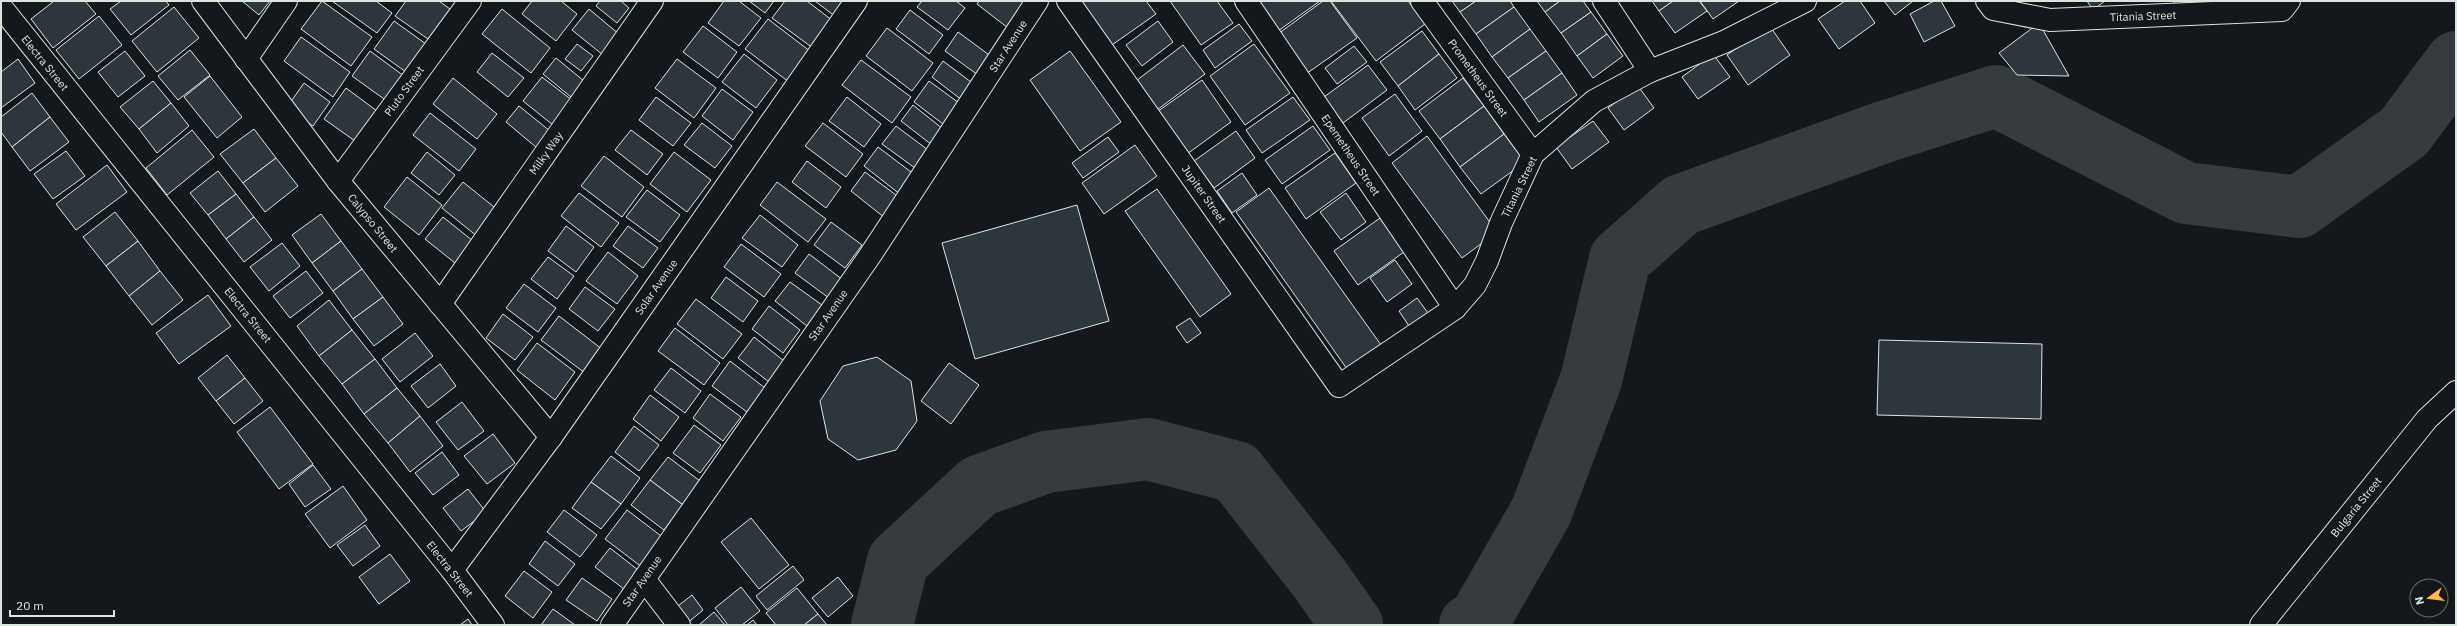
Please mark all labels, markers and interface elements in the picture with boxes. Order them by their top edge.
street label: Titania Street [2110,8,2177,24]
street label: Star Avenue [986,17,1030,75]
street label: Electra Street [18,32,72,94]
street label: Prometheus Street [1445,36,1511,120]
street label: Pluto Street [381,63,427,119]
street label: Epemetheus Street [1319,112,1383,198]
street label: Milky Way [526,128,566,177]
street label: Titania Street [1498,154,1540,220]
street label: Jupiter Street [1179,162,1229,226]
street label: Calypso Street [345,191,401,255]
street label: Solar Avenue [632,256,680,318]
street label: Electra Street [221,284,275,346]
street label: Star Avenue [805,287,851,343]
street label: Bulgaria Street [2327,474,2385,540]
street label: Electra Street [424,538,476,600]
street label: Star Avenue [619,553,665,609]
north arrow [2409,578,2449,618]
scale bar [10,592,114,618]
text: N [2412,595,2427,606]
text: 20 m [16,598,44,613]

